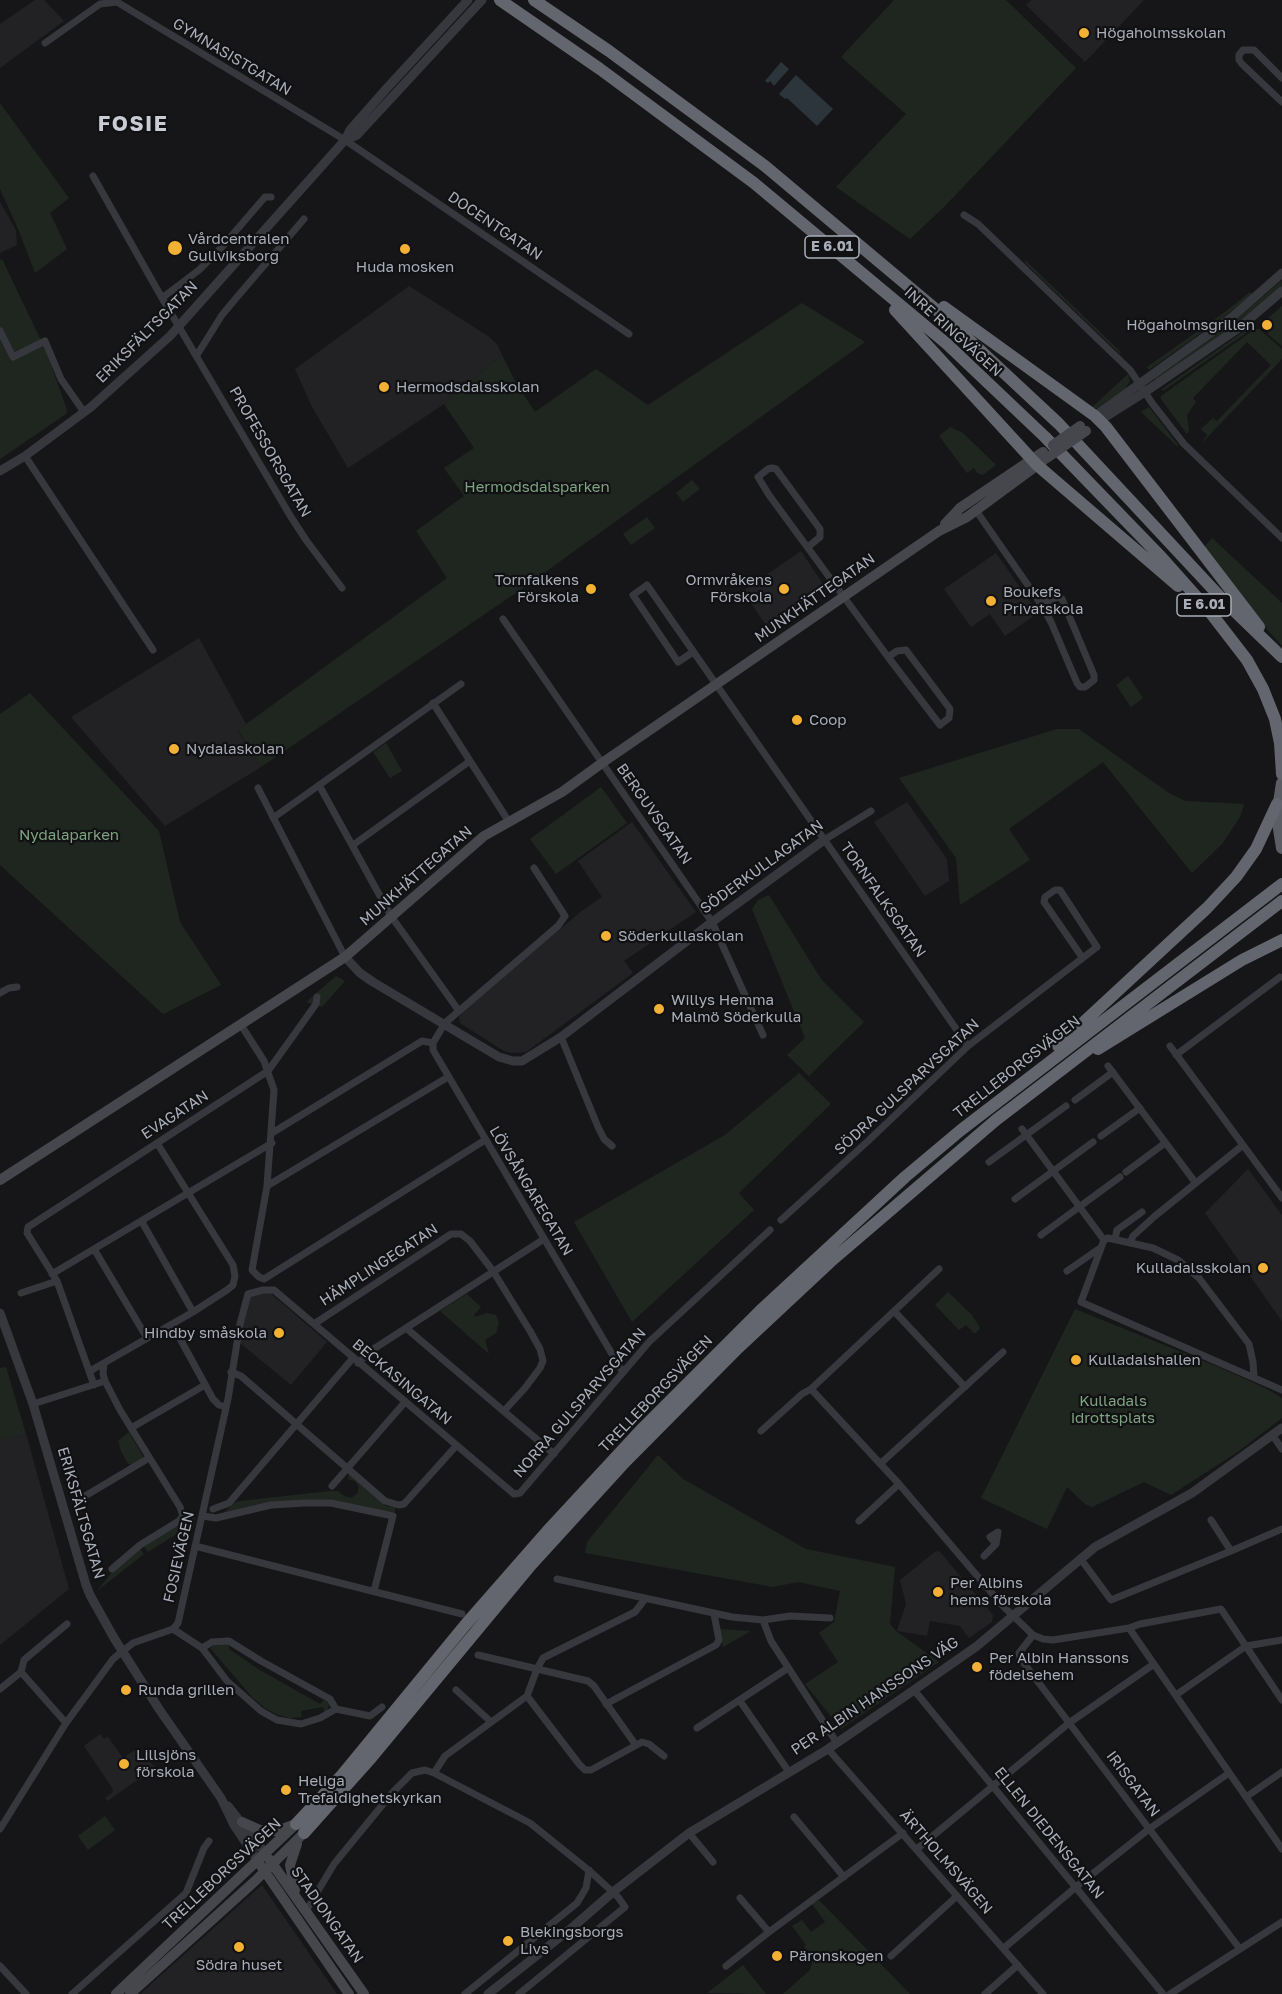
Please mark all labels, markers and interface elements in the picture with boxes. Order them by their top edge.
street label: GYMNASISTGATAN [169,14,295,100]
place label: Högaholmsskolan [1096,24,1226,42]
marker: Högaholmsskolan [1077,26,1091,40]
district label: FOSIE [98,111,168,137]
street label: DOCENTGATAN [444,188,546,264]
place label: Vårdcentralen Gullviksborg [188,230,289,265]
road number: E 6.01 [805,236,859,258]
marker: Vårdcentralen Gullviksborg [166,239,184,257]
marker: Huda mosken [398,242,412,256]
place label: Huda mosken [356,258,454,276]
street label: ERIKSFÄLTSGATAN [92,277,202,387]
street label: INRE RINGVÄGEN [900,283,1006,381]
place label: Högaholmsgrillen [1126,316,1255,334]
marker: Högaholmsgrillen [1260,318,1274,332]
place label: Hermodsdalsskolan [396,378,539,396]
marker: Hermodsdalsskolan [377,380,391,394]
street label: PROFESSORSGATAN [225,383,315,521]
park label: Hermodsdalsparken [464,478,610,496]
street label: MUNKHÄTTEGATAN [751,550,879,646]
place label: Tornfalkens Förskola [494,571,579,606]
place label: Ormvråkens Förskola [685,571,772,606]
marker: Tornfalkens Förskola [584,582,598,596]
marker: Ormvråkens Förskola [777,582,791,596]
place label: Boukefs Privatskola [1003,583,1083,618]
marker: Boukefs Privatskola [984,594,998,608]
road number: E 6.01 [1177,594,1231,616]
place label: Coop [809,711,846,729]
marker: Coop [790,713,804,727]
place label: Nydalaskolan [186,740,284,758]
marker: Nydalaskolan [167,742,181,756]
street label: BERGUVSGATAN [612,760,696,868]
street label: SÖDERKULLAGATAN [697,816,827,918]
street label: MUNKHÄTTEGATAN [356,822,476,930]
park label: Nydalaparken [19,826,119,844]
street label: TORNFALKSGATAN [836,839,930,961]
place label: Söderkullaskolan [618,927,744,945]
marker: Söderkullaskolan [599,929,613,943]
place label: Willys Hemma Malmö Söderkulla [671,991,801,1026]
marker: Willys Hemma Malmö Söderkulla [652,1002,666,1016]
street label: TRELLEBORGSVÄGEN [950,1012,1084,1122]
street label: SÖDRA GULSPARVSGATAN [831,1015,983,1159]
street label: EVAGATAN [138,1087,212,1143]
street label: LÖVSÅNGAREGATAN [485,1123,577,1259]
street label: HÄMPLINGEGATAN [317,1220,441,1310]
place label: Kulladalsskolan [1136,1259,1251,1277]
marker: Kulladalsskolan [1256,1261,1270,1275]
place label: Hindby småskola [144,1324,267,1342]
street label: NORRA GULSPARVSGATAN [510,1324,650,1482]
marker: Hindby småskola [272,1326,286,1340]
street label: TRELLEBORGSVÄGEN [595,1332,717,1456]
street label: BECKASINGATAN [349,1335,455,1429]
place label: Kulladalshallen [1088,1351,1201,1369]
marker: Kulladalshallen [1069,1353,1083,1367]
park label: Kulladals idrottsplats [1071,1392,1155,1427]
street label: ERIKSFÄLTSGATAN [54,1445,108,1581]
street label: FOSIEVÄGEN [160,1510,198,1604]
place label: Per Albins hems förskola [950,1574,1051,1609]
marker: Per Albins hems förskola [931,1585,945,1599]
street label: PER ALBIN HANSSONS VÄG [788,1633,962,1759]
place label: Per Albin Hanssons födelsehem [989,1649,1129,1684]
marker: Per Albin Hanssons födelsehem [970,1660,984,1674]
place label: Runda grillen [138,1681,234,1699]
marker: Runda grillen [119,1683,133,1697]
place label: Lillsjöns förskola [136,1746,196,1781]
street label: IRISGATAN [1102,1747,1164,1821]
marker: Lillsjöns förskola [117,1757,131,1771]
street label: ELLEN DIEDENSGATAN [990,1764,1108,1902]
place label: Heliga Trefaldighetskyrkan [298,1772,442,1807]
marker: Heliga Trefaldighetskyrkan [279,1783,293,1797]
street label: ÄRTHOLMSVÄGEN [896,1806,996,1918]
street label: TRELLEBORGSVÄGEN [159,1814,285,1934]
street label: STADIONGATAN [287,1863,367,1967]
place label: Blekingsborgs Livs [520,1923,623,1958]
marker: Blekingsborgs Livs [501,1934,515,1948]
marker: Södra huset [232,1940,246,1954]
place label: Päronskogen [789,1947,883,1965]
marker: Päronskogen [770,1949,784,1963]
place label: Södra huset [196,1956,282,1974]

